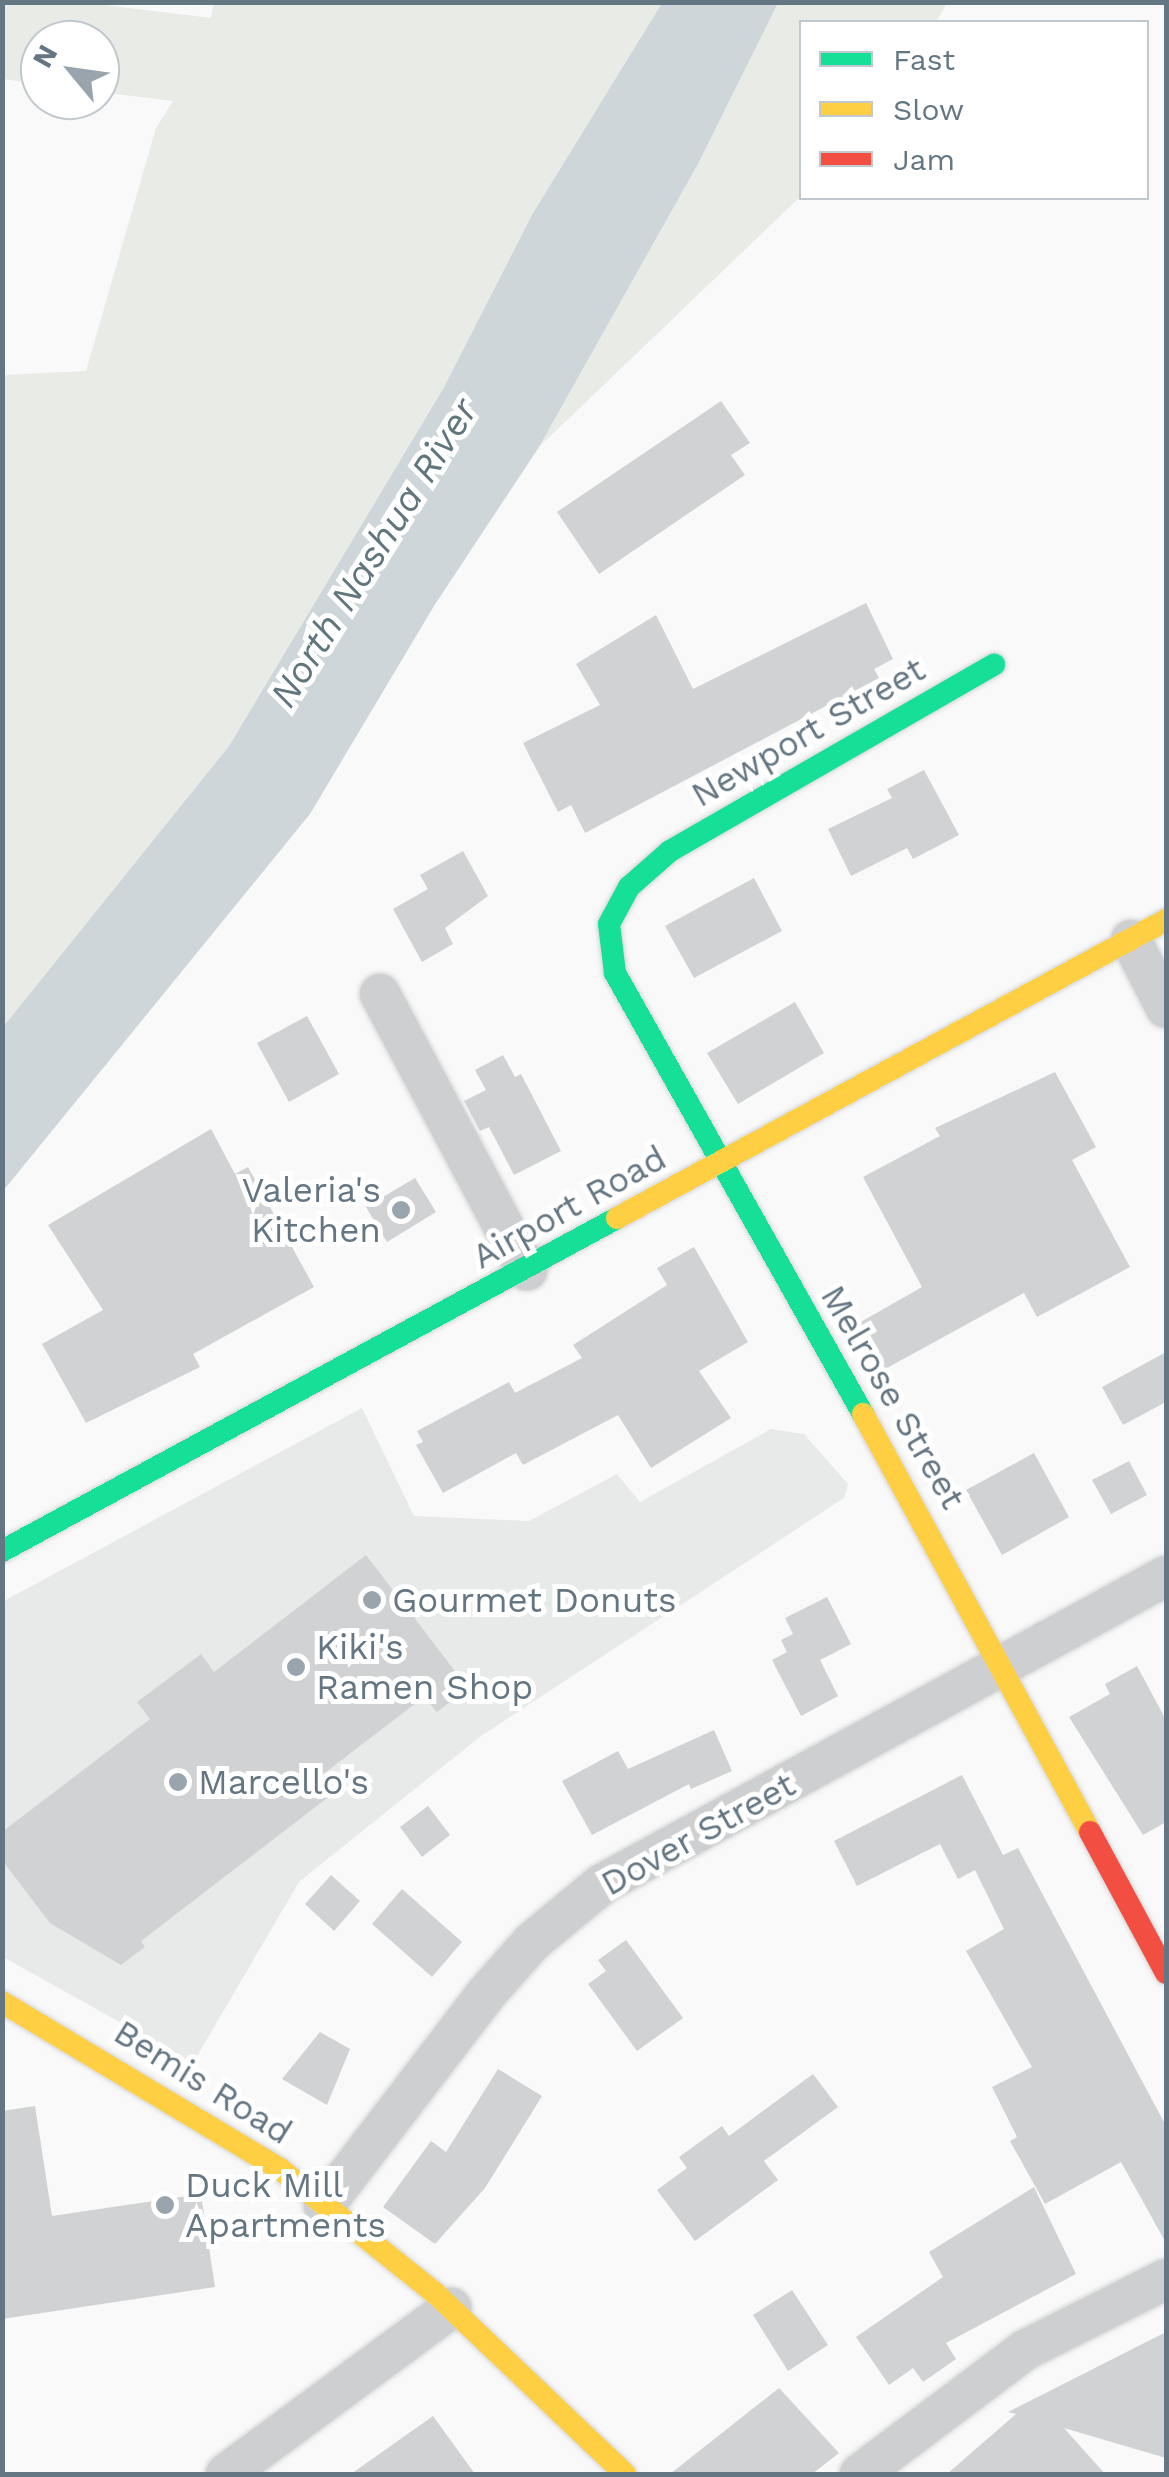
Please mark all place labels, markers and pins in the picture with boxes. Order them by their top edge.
place label: Valeria's Kitchen [242,1169,381,1251]
marker: Valeria's Kitchen [390,1199,412,1221]
place label: Gourmet Donuts [392,1579,676,1621]
marker: Gourmet Donuts [361,1589,383,1611]
place label: Kiki's Ramen Shop [316,1626,533,1708]
marker: Kiki's Ramen Shop [285,1656,307,1678]
place label: Marcello's [198,1761,369,1803]
marker: Marcello's [167,1771,189,1793]
place label: Duck Mill Apartments [185,2164,386,2246]
marker: Duck Mill Apartments [154,2194,176,2216]

